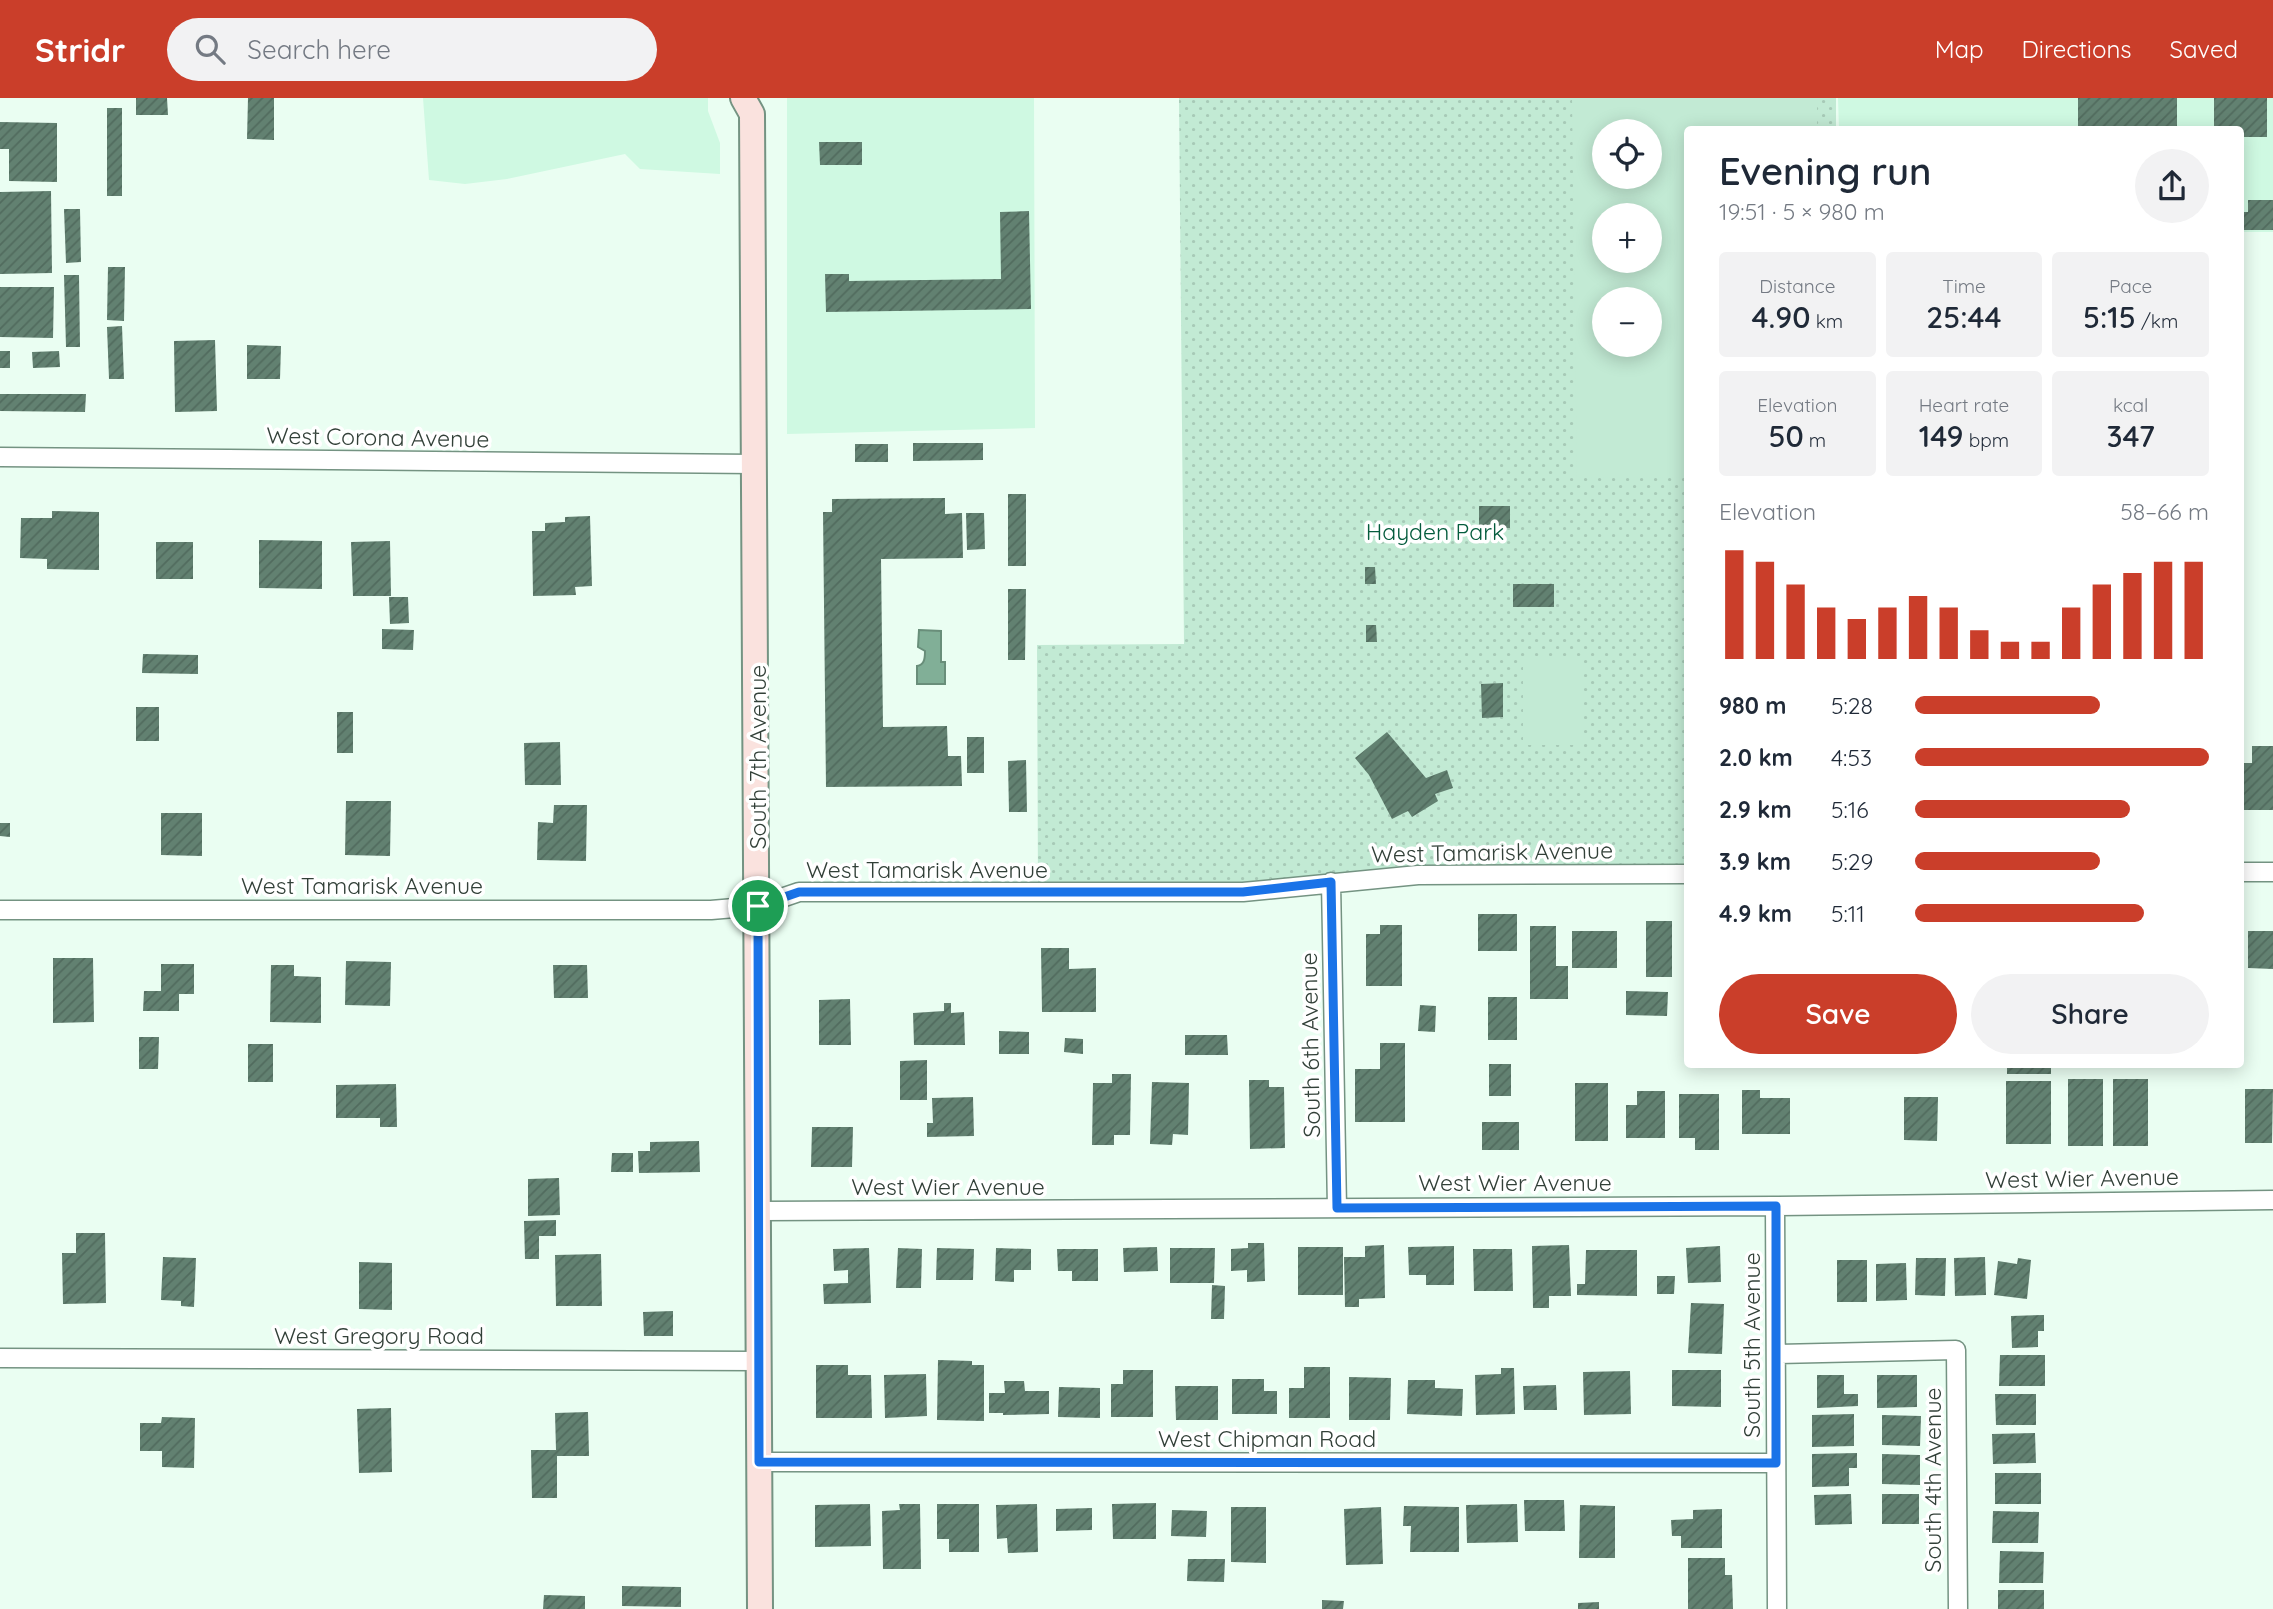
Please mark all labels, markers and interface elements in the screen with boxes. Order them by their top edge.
search box [167,18,657,81]
text: Stridr [35,29,125,70]
icon: search [191,30,229,68]
text: Search here [247,33,391,66]
text: Map [1935,34,1984,64]
text: Directions [2022,34,2132,64]
text: Saved [2170,34,2238,64]
map controls [1592,119,1662,357]
button: locate [1592,119,1662,189]
text: Evening run [1719,147,1932,195]
button: share [2135,149,2209,223]
text: 19:51 · 5 × 980 m [1719,197,1885,226]
button: + [1592,203,1662,273]
text: Distance [1759,274,1835,298]
text: Time [1942,274,1986,298]
text: Pace [2109,274,2152,298]
button: − [1592,287,1662,357]
text: 4.90 [1751,298,1810,336]
text: 25:44 [1926,298,2002,336]
text: 5:15 [2083,298,2136,336]
text: km [1810,309,1843,333]
text: /km [2136,309,2178,333]
text: Elevation [1757,393,1837,417]
text: Heart rate [1919,393,2009,417]
text: kcal [2113,393,2148,417]
text: 50 [1768,417,1804,455]
text: 149 [1919,417,1964,455]
text: 347 [2107,417,2155,455]
street label: West Corona Avenue [266,421,490,453]
text: m [1804,428,1826,452]
text: bpm [1964,428,2009,452]
text: Elevation [1719,497,1816,526]
text: 58–66 m [2120,497,2209,526]
park label: Hayden Park [1366,517,1504,546]
street label: South 7th Avenue [743,665,772,849]
text: 980 m [1719,691,1786,720]
text: 5:28 [1831,691,1873,720]
text: 2.0 km [1719,743,1793,772]
text: 4:53 [1831,743,1872,772]
text: 2.9 km [1719,795,1792,824]
text: 5:16 [1831,795,1869,824]
street label: West Tamarisk Avenue [1371,835,1613,869]
text: 3.9 km [1719,847,1791,876]
text: 5:29 [1831,847,1873,876]
street label: West Tamarisk Avenue [806,855,1048,884]
street label: West Tamarisk Avenue [241,871,483,900]
pin [728,876,788,936]
icon: arrive [739,887,777,925]
text: 4.9 km [1719,899,1792,928]
text: 5:11 [1831,899,1865,928]
street label: South 6th Avenue [1294,952,1326,1138]
button: Save [1719,974,1957,1054]
button: Share [1971,974,2209,1054]
street label: West Wier Avenue [1985,1162,2179,1194]
street label: West Wier Avenue [1418,1168,1612,1197]
street label: West Wier Avenue [851,1172,1045,1201]
street label: South 5th Avenue [1737,1252,1766,1438]
street label: West Gregory Road [274,1321,484,1350]
street label: South 4th Avenue [1918,1388,1947,1572]
street label: West Chipman Road [1158,1424,1376,1453]

